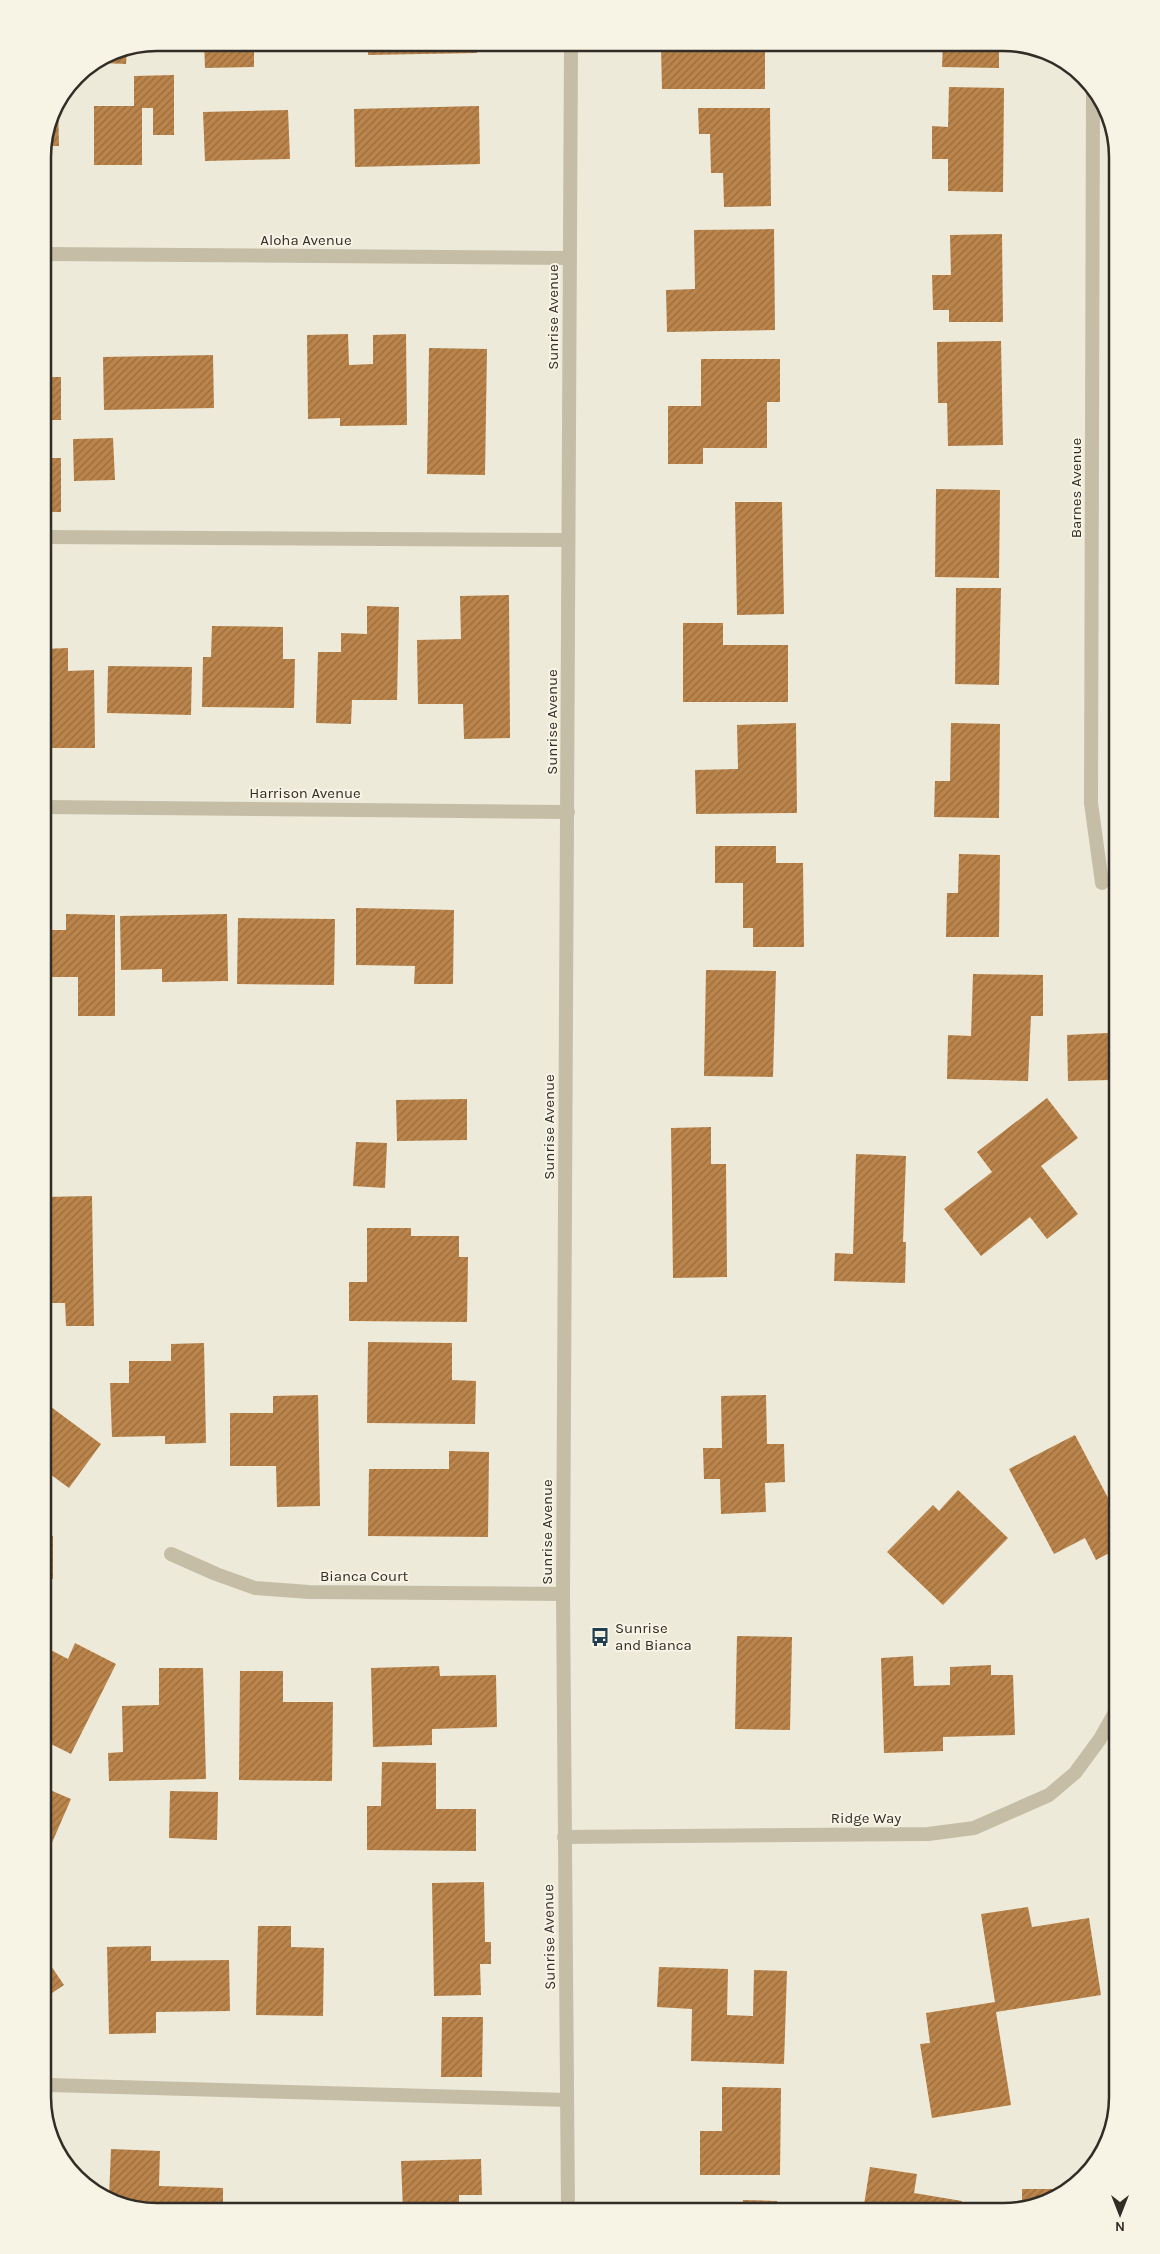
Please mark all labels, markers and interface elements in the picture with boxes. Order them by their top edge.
street label: Aloha Avenue [260,231,352,249]
street label: Sunrise Avenue [544,264,562,370]
street label: Barnes Avenue [1067,438,1085,538]
street label: Sunrise Avenue [543,669,561,775]
street label: Harrison Avenue [249,784,361,802]
street label: Sunrise Avenue [540,1074,558,1180]
street label: Sunrise Avenue [538,1479,556,1585]
street label: Bianca Court [320,1567,408,1585]
place label: Sunrise and Bianca [615,1619,692,1654]
bus stop icon: Sunrise and Bianca [589,1626,611,1648]
street label: Ridge Way [831,1809,901,1827]
street label: Sunrise Avenue [539,1884,559,1990]
north arrow [1095,2189,1145,2239]
text: N [1115,2218,1125,2235]

